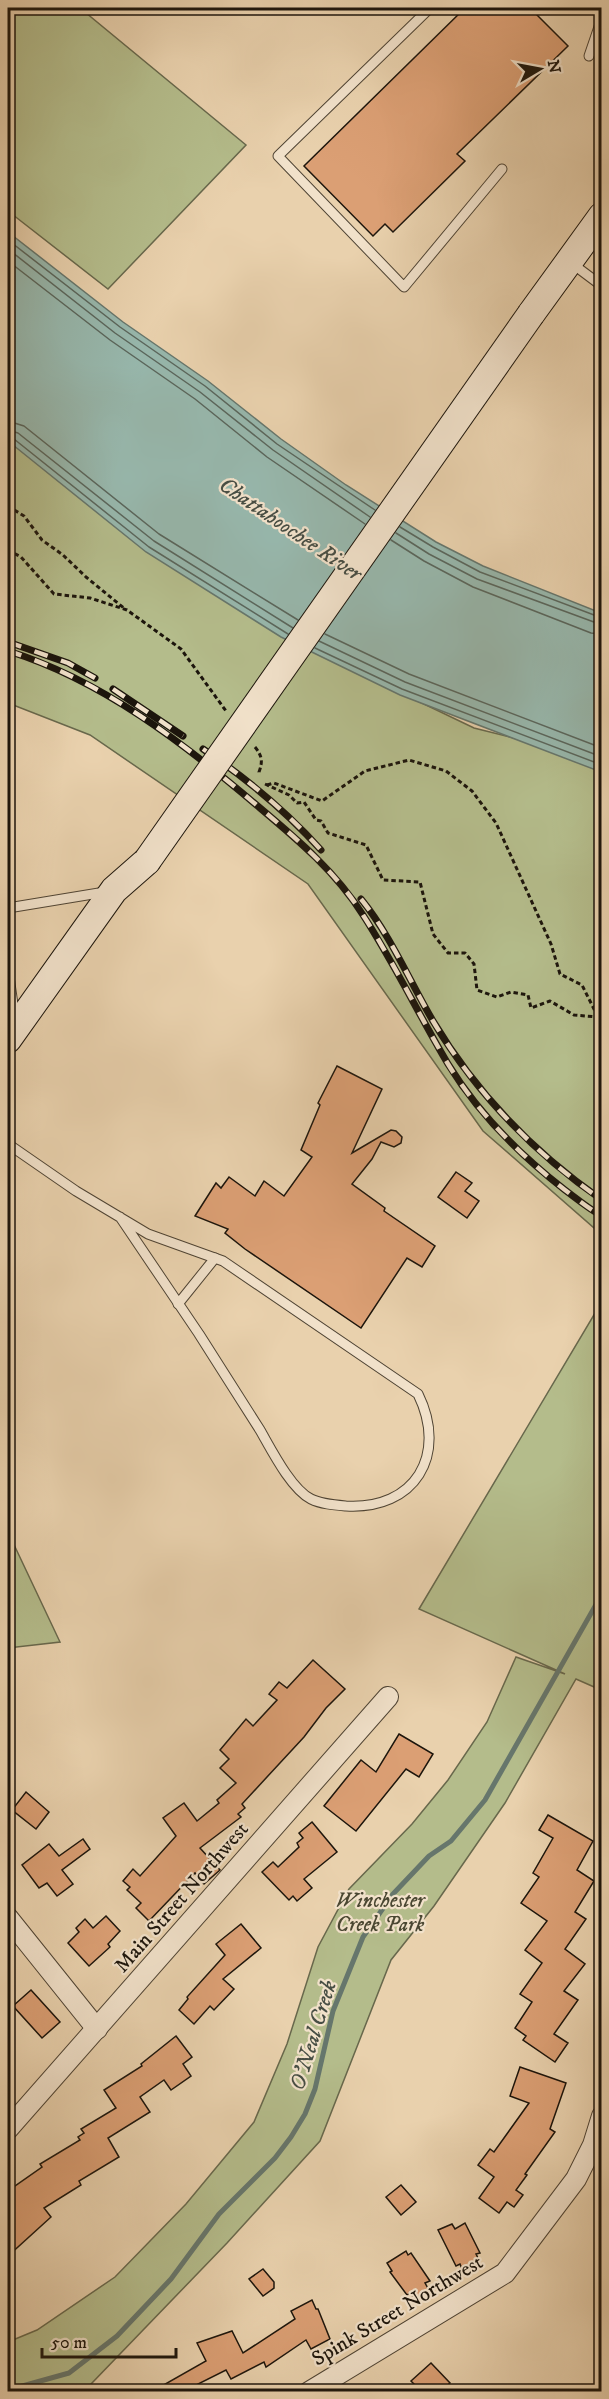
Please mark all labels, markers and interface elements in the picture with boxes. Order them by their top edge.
north arrow [510,39,570,99]
text: N [543,58,565,75]
water label: Chattahoochee River [214,471,369,588]
street label: Main Street Northwest [109,1817,255,1978]
park label: Winchester Creek Park [335,1888,426,1938]
water label: O'Neal Creek [284,1977,343,2093]
street label: Spink Street Northwest [307,2249,488,2372]
scale bar [42,2321,176,2359]
text: 50 m [51,2332,87,2354]

